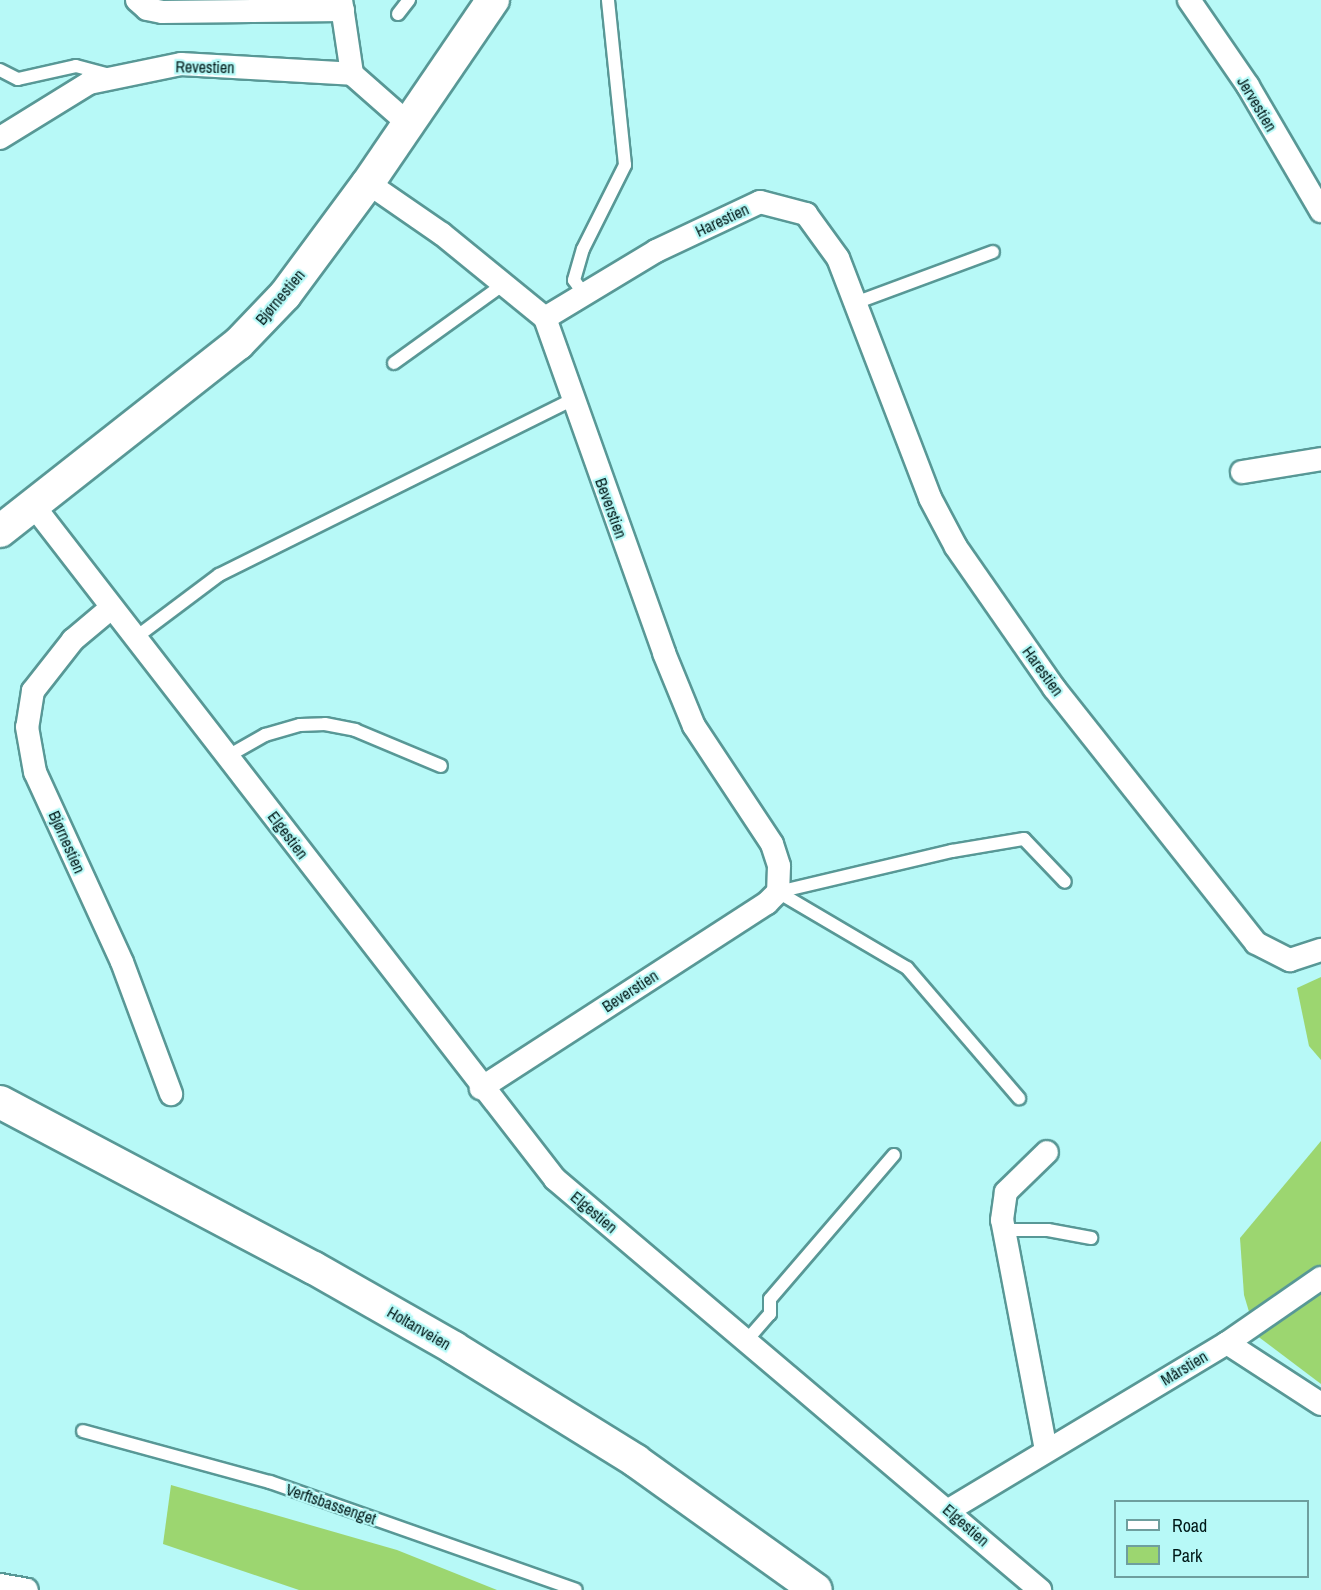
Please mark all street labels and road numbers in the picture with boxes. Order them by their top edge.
street label: Revestien [175,57,235,77]
street label: Jervestien [1233,73,1281,135]
street label: Harestien [692,199,752,241]
street label: Bjørnestien [251,265,309,329]
street label: Beverstien [591,475,631,541]
street label: Harestien [1019,642,1067,700]
street label: Elgestien [264,807,312,863]
street label: Bjørnestien [45,808,89,876]
street label: Beverstien [598,966,662,1016]
street label: Elgestien [567,1187,621,1237]
street label: Holtanveien [384,1302,454,1354]
street label: Mårstien [1157,1347,1211,1389]
street label: Verftsbassenget [283,1480,379,1528]
street label: Elgestien [939,1500,993,1550]

